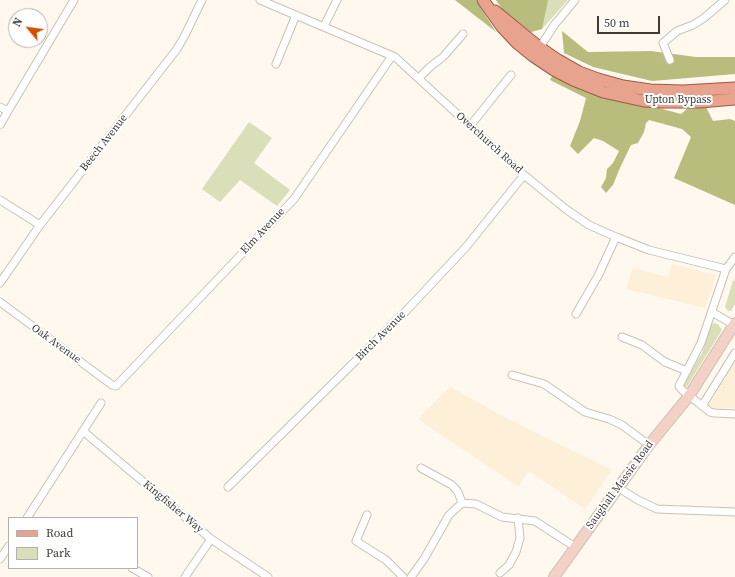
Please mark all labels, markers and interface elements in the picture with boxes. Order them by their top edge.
north arrow [8,8,48,48]
scale bar [599,8,662,34]
text: N [9,15,26,30]
text: 50 m [604,15,630,31]
street label: Upton Bypass [645,93,711,107]
street label: Overchurch Road [453,110,525,176]
street label: Beech Avenue [78,112,130,174]
street label: Elm Avenue [238,205,288,257]
street label: Birch Avenue [353,308,409,364]
street label: Oak Avenue [29,322,83,366]
street label: Saughall Massie Road [584,438,656,532]
street label: Kingfisher Way [140,478,206,536]
legend [8,517,138,569]
text: Road [46,525,73,541]
text: Park [46,545,71,561]

